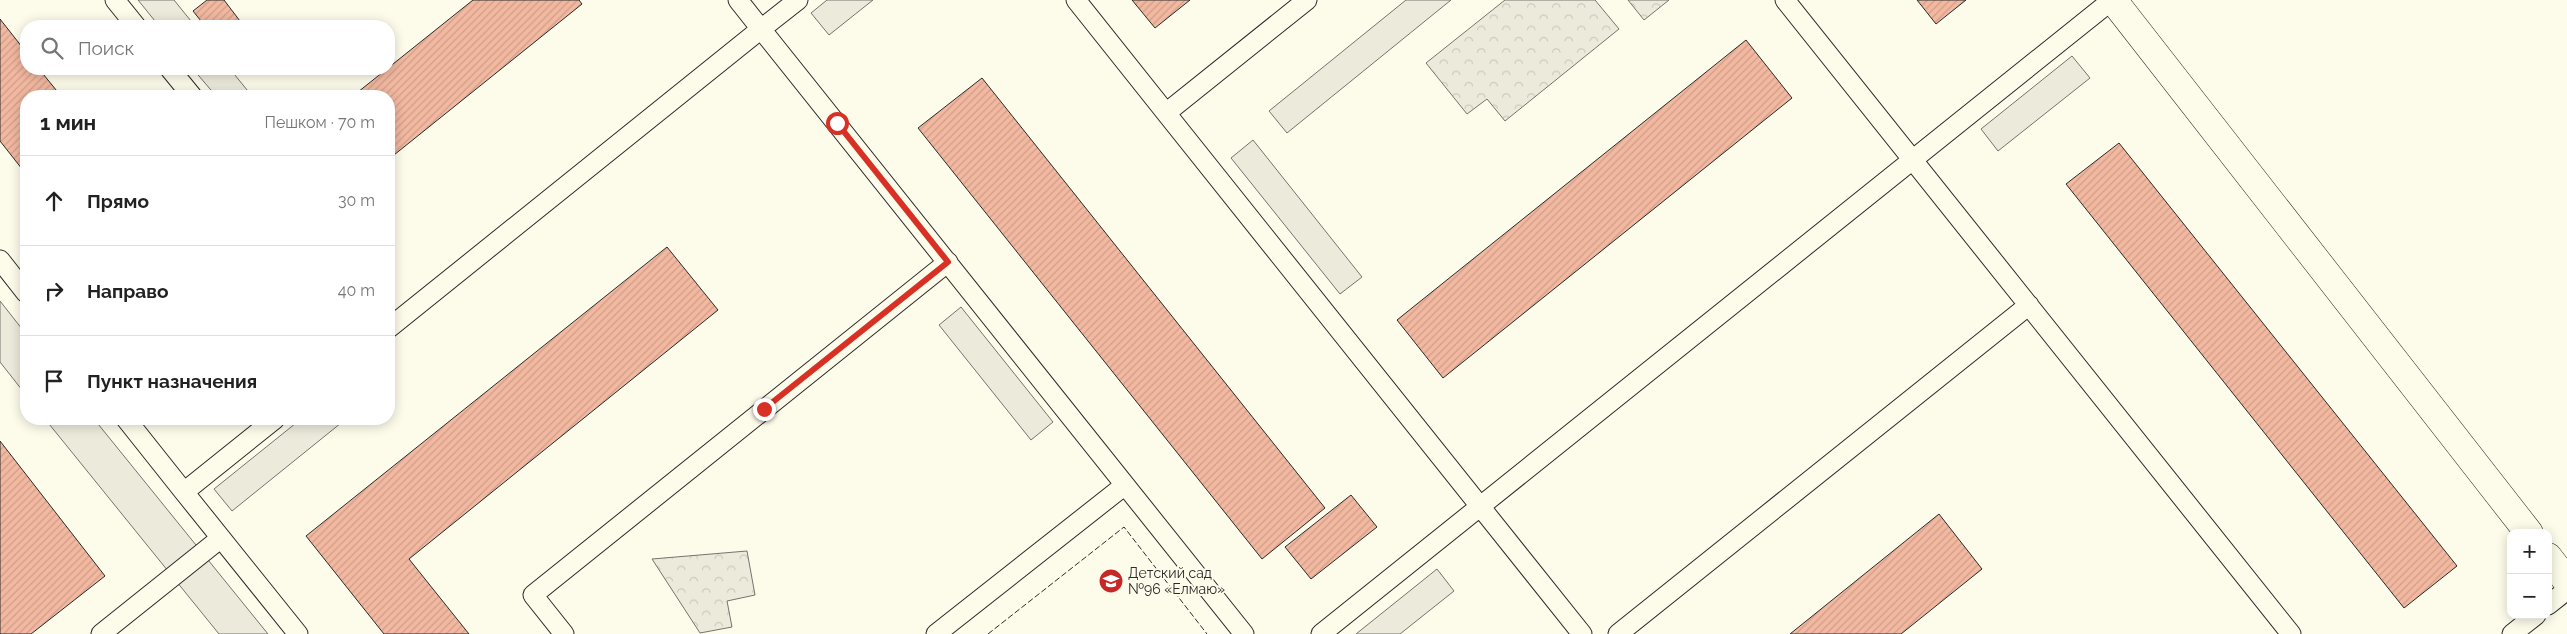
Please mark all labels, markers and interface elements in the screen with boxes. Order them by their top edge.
search box [20,20,395,75]
icon: search [38,34,66,62]
text: Поиск [78,37,134,59]
text: 1 мин [40,110,96,135]
route start [826,112,849,135]
text: Пешком · 70 m [265,113,375,132]
icon: ahead [40,187,68,215]
text: Прямо [87,190,149,212]
text: 30 m [338,191,375,210]
icon: right [40,277,68,305]
text: Направо [87,280,168,302]
text: 40 m [338,281,375,300]
icon: arrive [40,367,68,395]
text: Пункт назначения [87,370,257,392]
route end [753,398,776,421]
map controls [2507,529,2552,619]
button: + [2507,529,2552,574]
place label: Детский сад №96 «Елмаю» [1128,565,1225,597]
school or university icon: Детский сад №96 «Елмаю» [1098,568,1124,594]
button: − [2507,574,2552,619]

